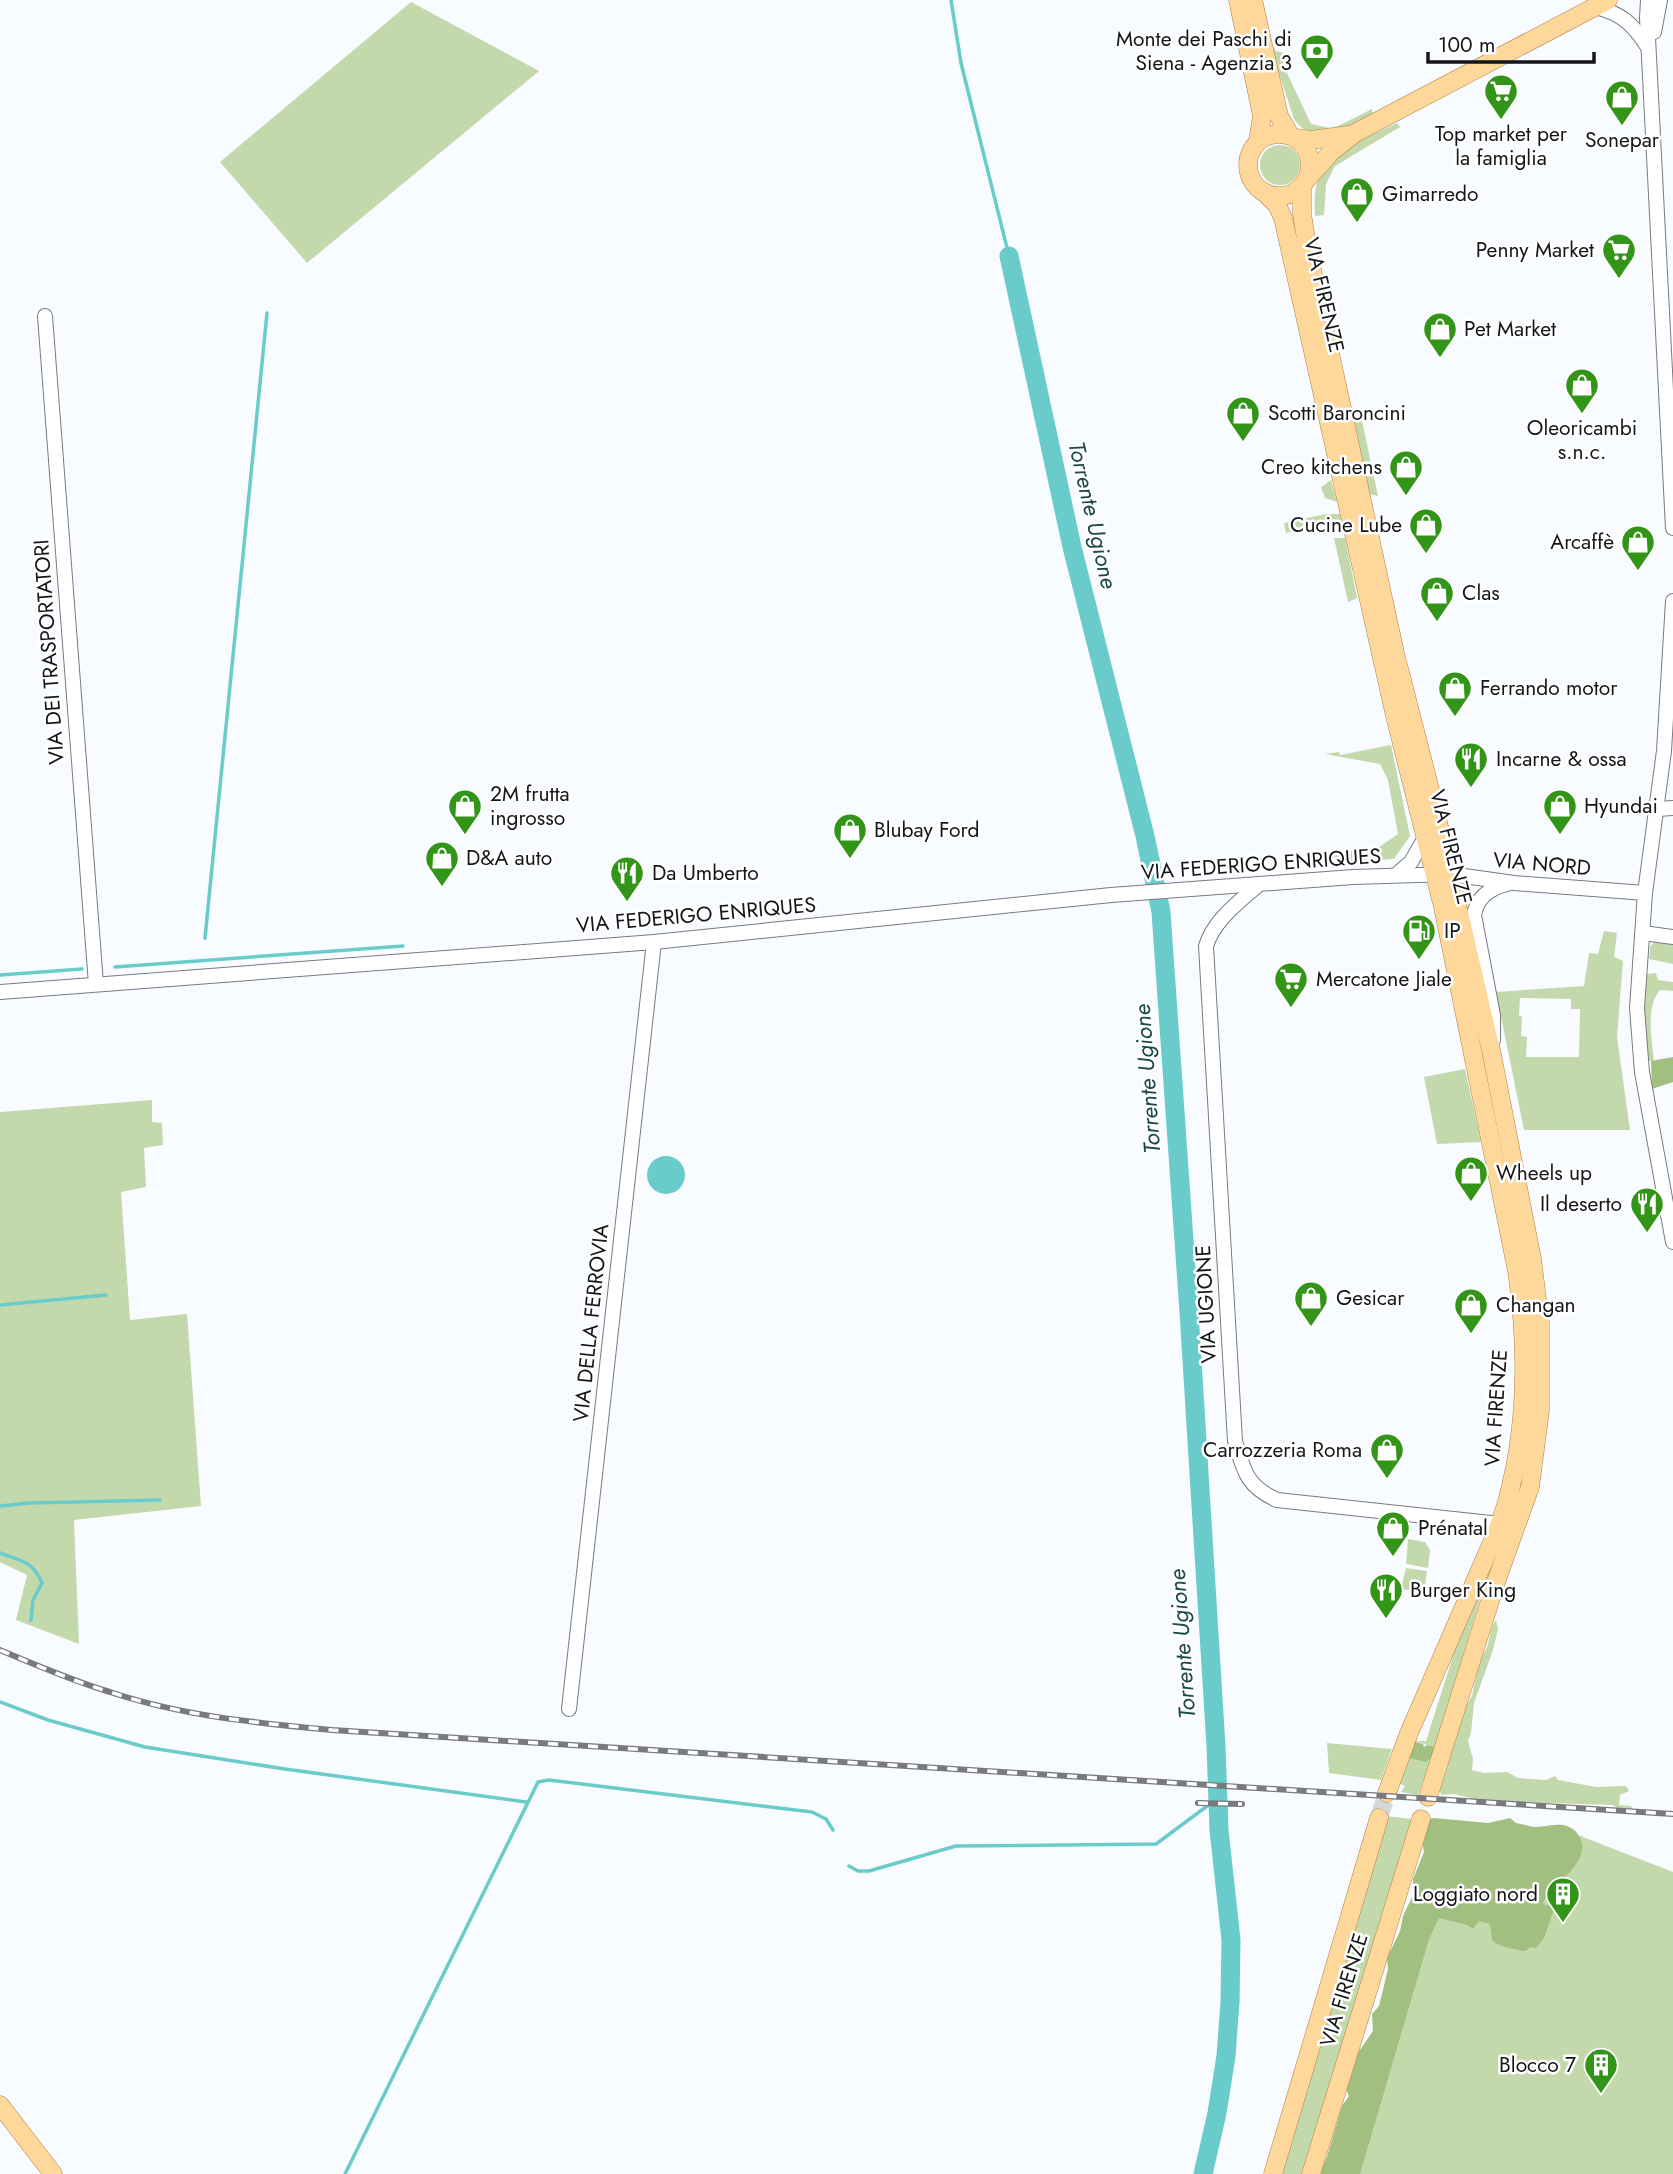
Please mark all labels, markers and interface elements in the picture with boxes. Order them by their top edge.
scale bar [1428,21,1594,65]
place label: Monte dei Paschi di Siena - Agenzia 3 [1116,24,1292,78]
text: 100 m [1438,30,1495,60]
bank icon: Monte dei Paschi di Siena - Agenzia 3 [1298,32,1336,81]
supermarket icon: Top market per la famiglia [1482,72,1520,121]
shop icon: Sonepar [1603,78,1641,127]
place label: Top market per la famiglia [1435,119,1568,173]
place label: Sonepar [1585,125,1660,155]
shop icon: Gimarredo [1338,175,1376,224]
place label: Gimarredo [1382,179,1479,209]
supermarket icon: Penny Market [1600,231,1638,280]
street label: VIA FIRENZE [1296,234,1352,356]
place label: Penny Market [1476,235,1594,265]
shop icon: Pet Market [1421,310,1459,359]
place label: Pet Market [1464,314,1556,344]
shop icon: Oleoricambi s.n.c. [1563,366,1601,415]
shop icon: Scotti Baroncini [1224,394,1262,443]
place label: Scotti Baroncini [1268,398,1406,428]
place label: Oleoricambi s.n.c. [1527,413,1637,467]
water label: Torrente Ugione [1060,438,1127,592]
shop icon: Creo kitchens [1387,448,1425,497]
place label: Creo kitchens [1261,452,1382,482]
shop icon: Cucine Lube [1407,506,1445,555]
place label: Cucine Lube [1290,510,1402,540]
shop icon: Arcaffè [1619,523,1657,572]
place label: Arcaffè [1550,527,1614,557]
street label: VIA DEI TRASPORTATORI [26,538,72,766]
shop icon: Clas [1418,574,1456,623]
place label: Clas [1462,578,1500,608]
shop icon: Ferrando motor [1436,669,1474,718]
place label: Ferrando motor [1480,673,1618,703]
restaurant icon: Incarne & ossa [1452,740,1490,789]
place label: Incarne & ossa [1496,744,1627,774]
place label: 2M frutta ingrosso [490,779,570,833]
street label: VIA FIRENZE [1422,786,1480,908]
shop icon: 2M frutta ingrosso [446,787,484,836]
shop icon: Hyundai [1541,787,1579,836]
place label: Hyundai [1584,791,1658,821]
shop icon: Blubay Ford [831,811,869,860]
place label: Blubay Ford [874,815,980,845]
shop icon: D&A auto [423,839,461,888]
street label: VIA FEDERIGO ENRIQUES [1140,841,1382,887]
place label: D&A auto [466,843,552,873]
street label: VIA NORD [1492,845,1592,883]
restaurant icon: Da Umberto [608,854,646,903]
place label: Da Umberto [652,858,759,888]
street label: VIA FEDERIGO ENRIQUES [575,890,817,940]
fuel station icon: IP [1400,912,1438,961]
place label: IP [1444,916,1461,946]
supermarket icon: Mercatone Jiale [1272,960,1310,1009]
place label: Mercatone Jiale [1316,964,1452,994]
water label: Torrente Ugione [1125,1002,1169,1155]
shop icon: Wheels up [1452,1154,1490,1203]
place label: Wheels up [1496,1158,1592,1188]
restaurant icon: Il deserto [1628,1185,1666,1234]
place label: Il deserto [1540,1189,1622,1219]
street label: VIA DELLA FERROVIA [566,1222,616,1424]
street label: VIA UGIONE [1188,1244,1224,1364]
shop icon: Gesicar [1292,1279,1330,1328]
place label: Gesicar [1336,1283,1405,1313]
shop icon: Changan [1452,1286,1490,1335]
place label: Changan [1496,1290,1576,1320]
street label: VIA FIRENZE [1477,1348,1515,1468]
shop icon: Carrozzeria Roma [1368,1431,1406,1480]
place label: Carrozzeria Roma [1203,1435,1362,1465]
shop icon: Prénatal [1374,1509,1412,1558]
place label: Prénatal [1418,1513,1488,1543]
water label: Torrente Ugione [1160,1567,1204,1720]
restaurant icon: Burger King [1367,1571,1405,1620]
place label: Burger King [1410,1575,1516,1605]
building icon: Loggiato nord [1544,1875,1582,1924]
place label: Loggiato nord [1413,1879,1538,1909]
street label: VIA FIRENZE [1312,1929,1376,2051]
building icon: Blocco 7 [1582,2046,1620,2095]
place label: Blocco 7 [1499,2050,1576,2080]

